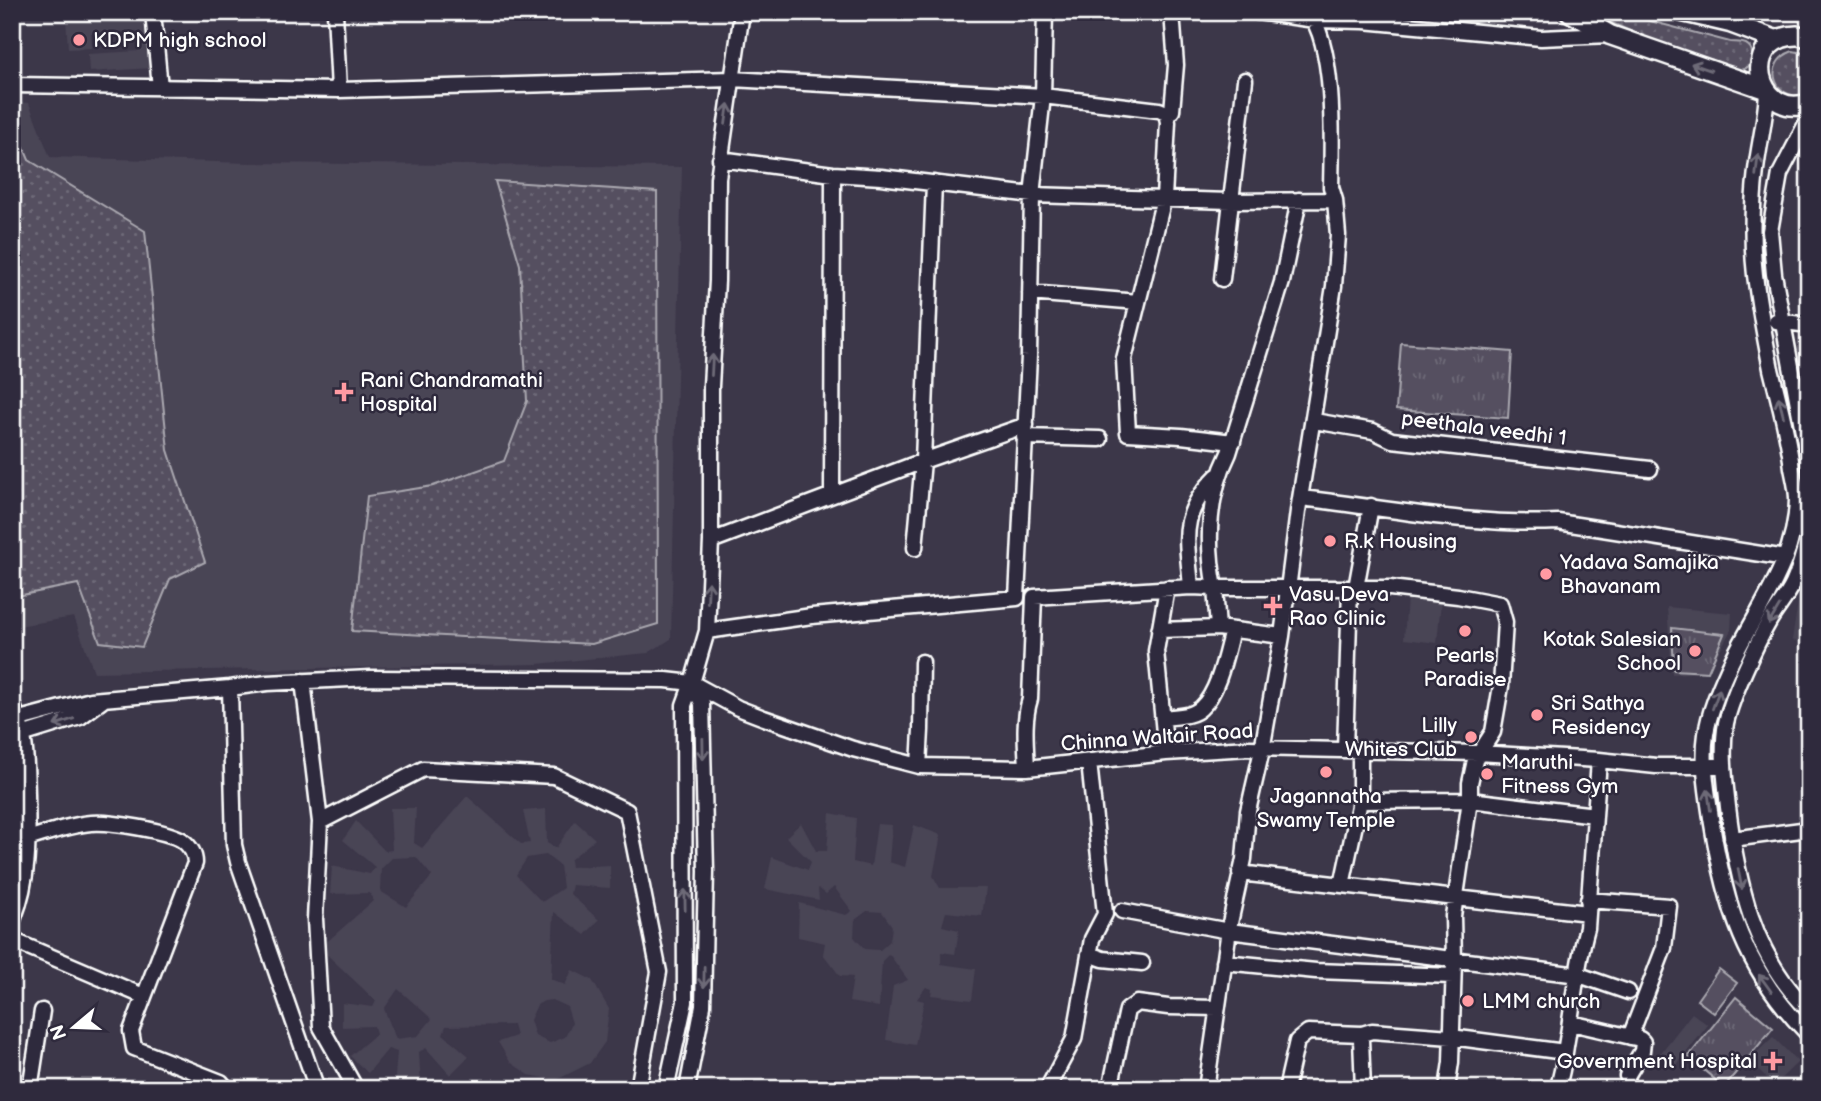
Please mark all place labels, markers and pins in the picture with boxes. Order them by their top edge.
place label: KDPM high school [93,28,267,53]
marker: KDPM high school [71,32,87,48]
place label: Rani Chandramathi Hospital [360,368,543,417]
marker: Rani Chandramathi Hospital [334,382,354,402]
place label: R.k Housing [1344,529,1457,554]
marker: R.k Housing [1322,533,1338,549]
place label: Yadava Samajika Bhavanam [1559,550,1719,599]
marker: Yadava Samajika Bhavanam [1538,566,1554,582]
place label: Vasu Deva Rao Clinic [1289,582,1389,631]
marker: Vasu Deva Rao Clinic [1263,596,1283,616]
marker: Pearls Paradise [1457,623,1473,639]
place label: Kotak Salesian School [1542,627,1681,676]
place label: Pearls Paradise [1423,643,1507,692]
marker: Kotak Salesian School [1687,643,1703,659]
place label: Sri Sathya Residency [1551,691,1651,740]
marker: Sri Sathya Residency [1529,707,1545,723]
place label: Lilly Whites Club [1345,713,1457,762]
marker: Lilly Whites Club [1463,729,1479,745]
place label: Maruthi Fitness Gym [1501,750,1618,799]
marker: Jagannatha Swamy Temple [1318,764,1334,780]
marker: Maruthi Fitness Gym [1479,766,1495,782]
place label: Jagannatha Swamy Temple [1257,784,1395,833]
place label: LMM church [1482,989,1600,1014]
marker: LMM church [1460,993,1476,1009]
place label: Government Hospital [1557,1049,1757,1074]
marker: Government Hospital [1763,1051,1783,1071]

